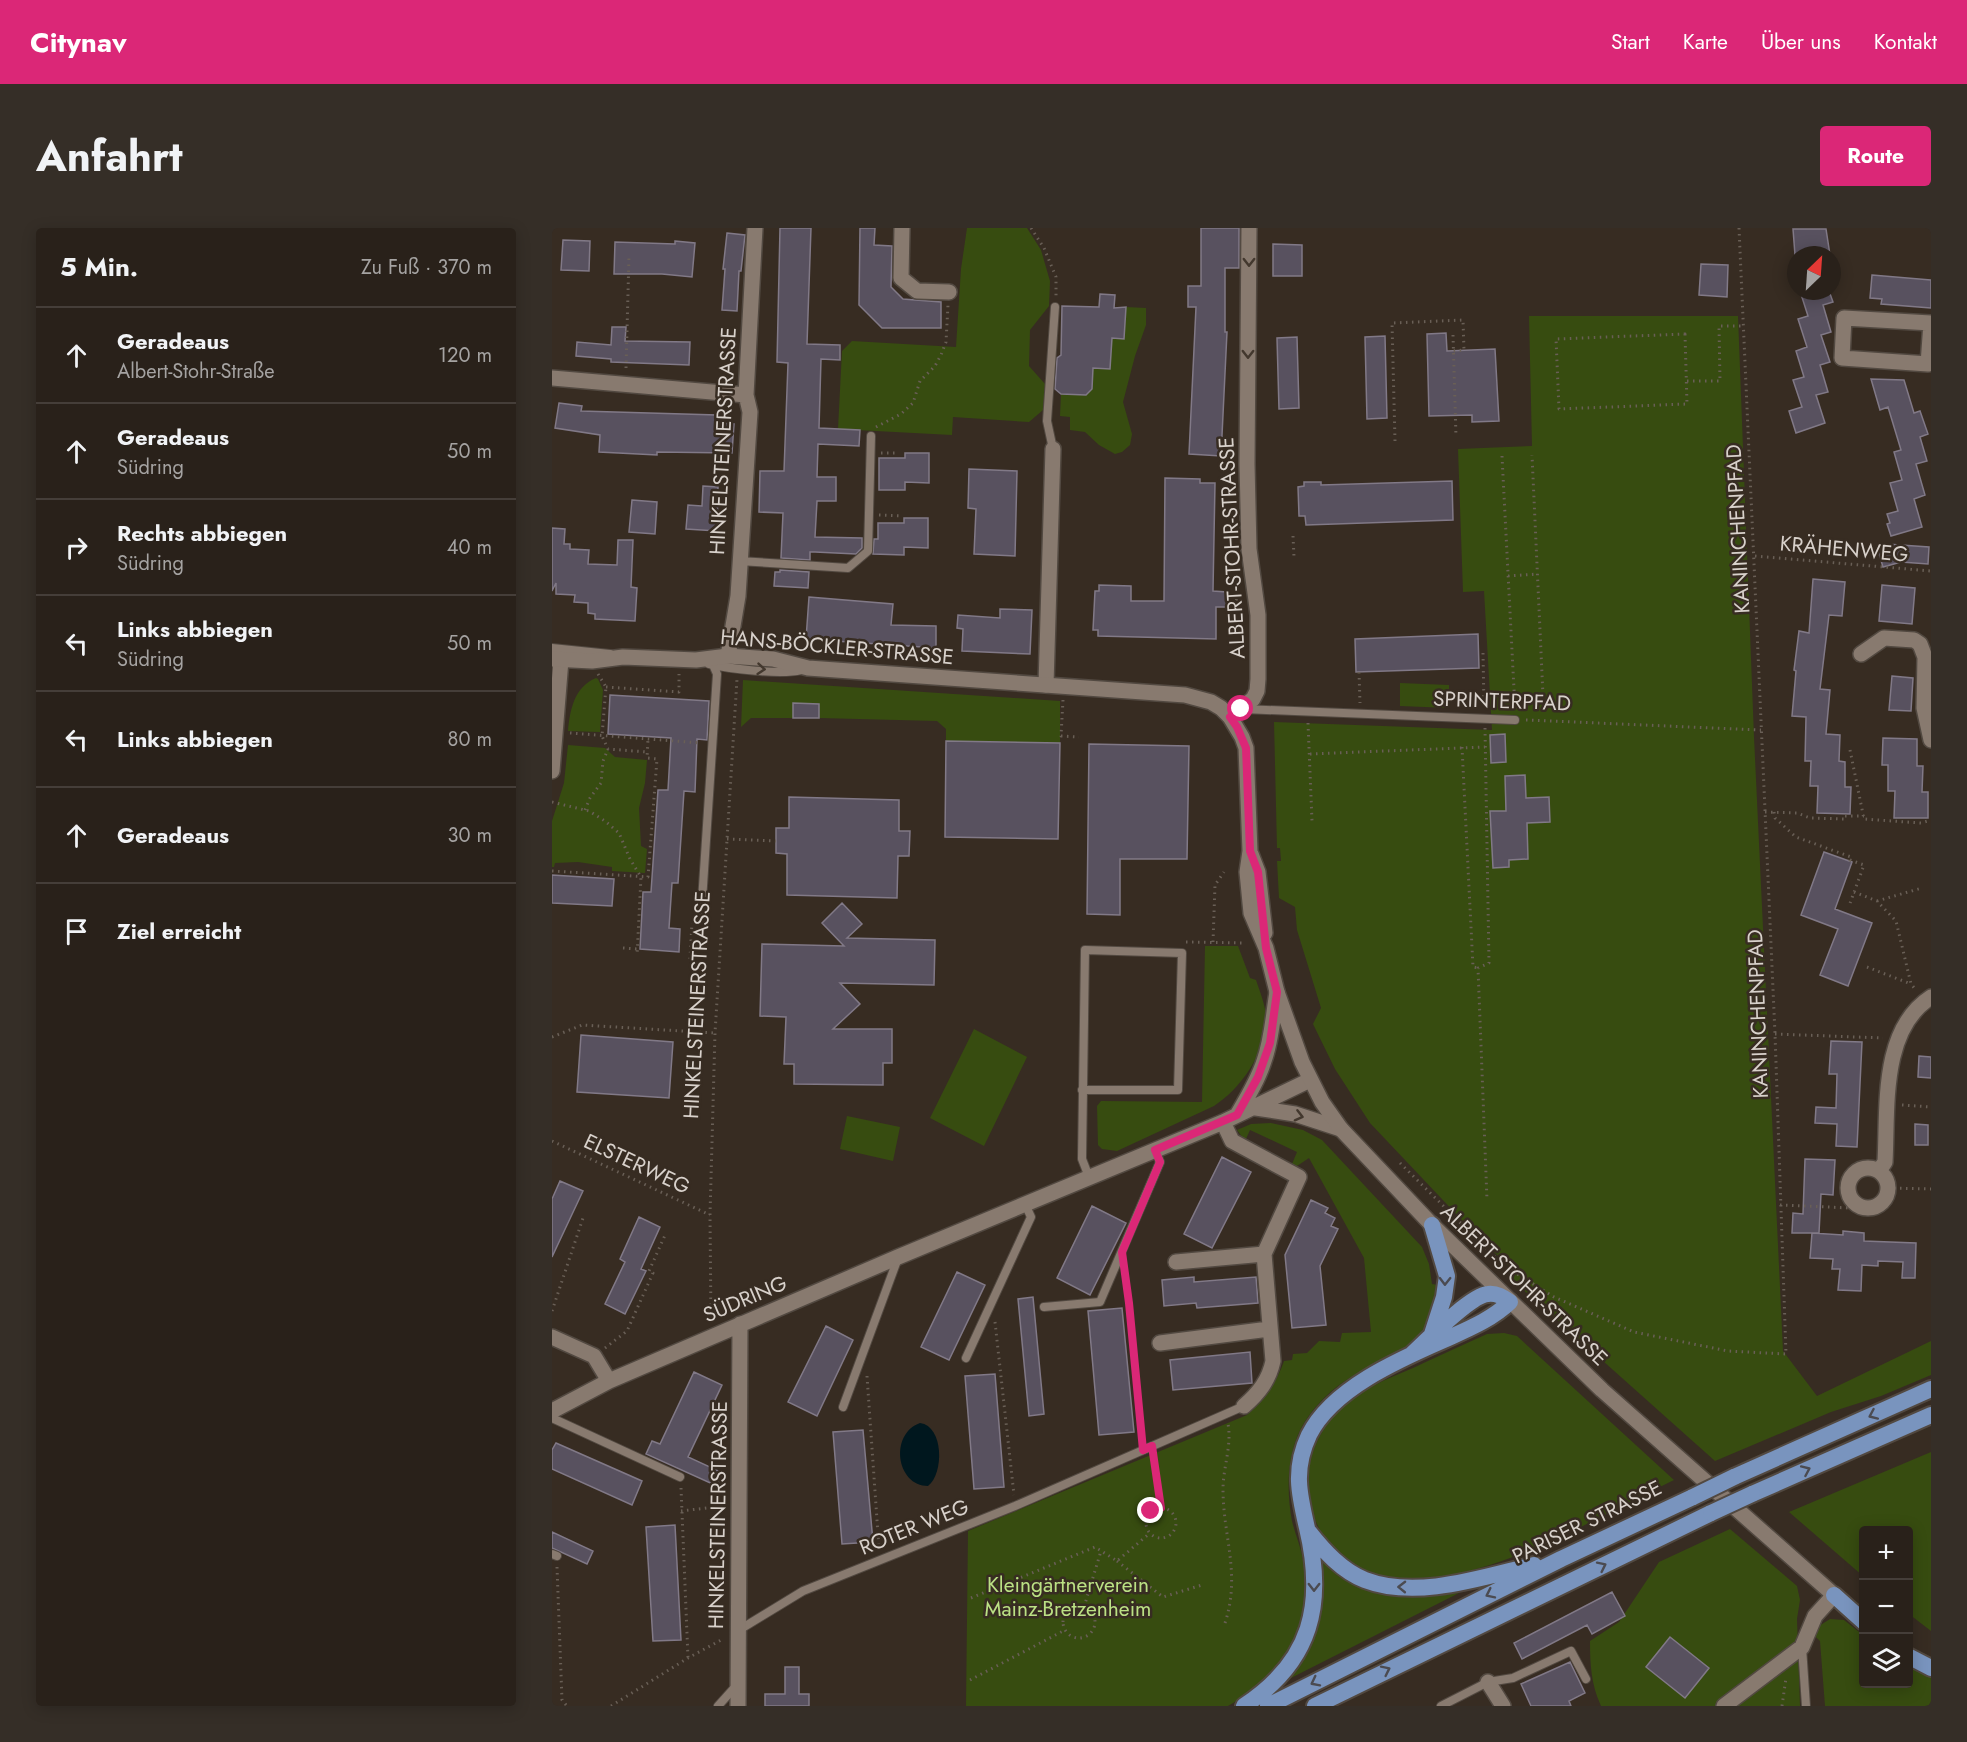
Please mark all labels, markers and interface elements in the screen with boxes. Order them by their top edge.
text: Citynav [30,22,127,63]
text: Start [1611,27,1650,57]
text: Karte [1683,27,1728,57]
text: Über uns [1761,27,1841,57]
text: Kontakt [1874,27,1937,57]
text: Anfahrt [36,126,183,187]
button: Route [1820,126,1931,186]
north arrow [1787,246,1841,300]
text: 5 Min. [60,248,138,286]
text: Zu Fuß · 370 m [361,253,492,282]
one-way arrow [1243,257,1255,266]
text: Geradeaus [117,325,229,357]
street label: HINKELSTEINERSTRASSE [702,326,744,556]
icon: ahead [60,339,93,372]
text: 120 m [438,341,492,370]
one-way arrow [1242,349,1254,358]
text: Albert-Stohr-Straße [117,357,274,386]
text: Geradeaus [117,421,229,453]
icon: ahead [60,435,93,468]
street label: ALBERT-STOHR-STRASSE [1211,436,1253,660]
text: 50 m [447,437,492,466]
street label: KANINCHENPFAD [1719,444,1757,614]
text: Südring [117,453,184,482]
text: Rechts abbiegen [117,517,287,549]
street label: KRÄHENWEG [1778,528,1910,570]
icon: right [60,531,93,564]
text: 40 m [447,533,492,562]
text: Südring [117,549,184,578]
text: Links abbiegen [117,613,273,645]
street label: HANS-BÖCKLER-STRASSE [719,622,955,672]
icon: left [60,627,93,660]
text: 50 m [447,629,492,658]
text: Südring [117,645,184,674]
one-way arrow [756,663,765,676]
street label: SPRINTERPFAD [1433,684,1571,718]
route start [1227,695,1253,721]
icon: left [60,723,93,756]
text: Links abbiegen [117,723,273,755]
text: 80 m [447,725,492,754]
icon: ahead [60,819,93,852]
text: Geradeaus [117,819,229,851]
text: 30 m [447,821,492,850]
street label: HINKELSTEINERSTRASSE [676,890,718,1120]
icon: arrive [60,915,93,948]
text: Ziel erreicht [117,915,241,947]
street label: KANINCHENPFAD [1740,929,1776,1099]
one-way arrow [1294,1108,1304,1121]
street label: ELSTERWEG [579,1126,695,1202]
street label: ALBERT-STOHR-STRASSE [1434,1197,1614,1373]
street label: SÜDRING [698,1268,792,1330]
one-way arrow [1439,1277,1451,1286]
street label: HINKELSTEINERSTRASSE [701,1401,735,1629]
one-way arrow [1868,1408,1879,1420]
one-way arrow [1799,1466,1810,1478]
street label: PARISER STRASSE [1507,1473,1667,1571]
street label: ROTER WEG [855,1491,973,1563]
route end [1137,1497,1163,1523]
map controls [1859,1526,1913,1688]
button: + [1859,1526,1913,1580]
one-way arrow [1596,1562,1607,1574]
park label: Kleingärtnerverein Mainz-Bretzenheim [985,1570,1152,1624]
button: − [1859,1580,1913,1634]
one-way arrow [1398,1581,1407,1593]
one-way arrow [1308,1582,1320,1591]
one-way arrow [1485,1587,1496,1599]
button: layers [1859,1634,1913,1688]
one-way arrow [1379,1666,1390,1678]
one-way arrow [1311,1675,1322,1686]

